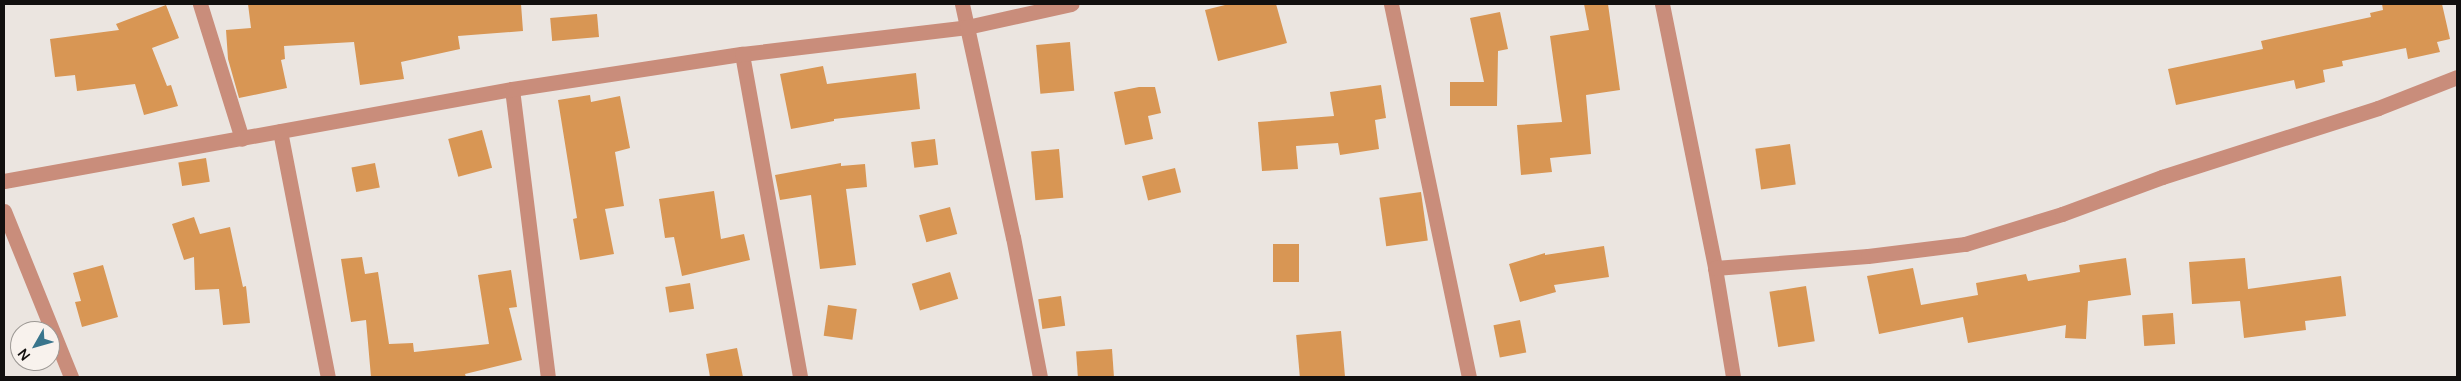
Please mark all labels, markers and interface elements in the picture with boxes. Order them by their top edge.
north arrow [10,321,60,371]
text: N [13,345,34,365]

